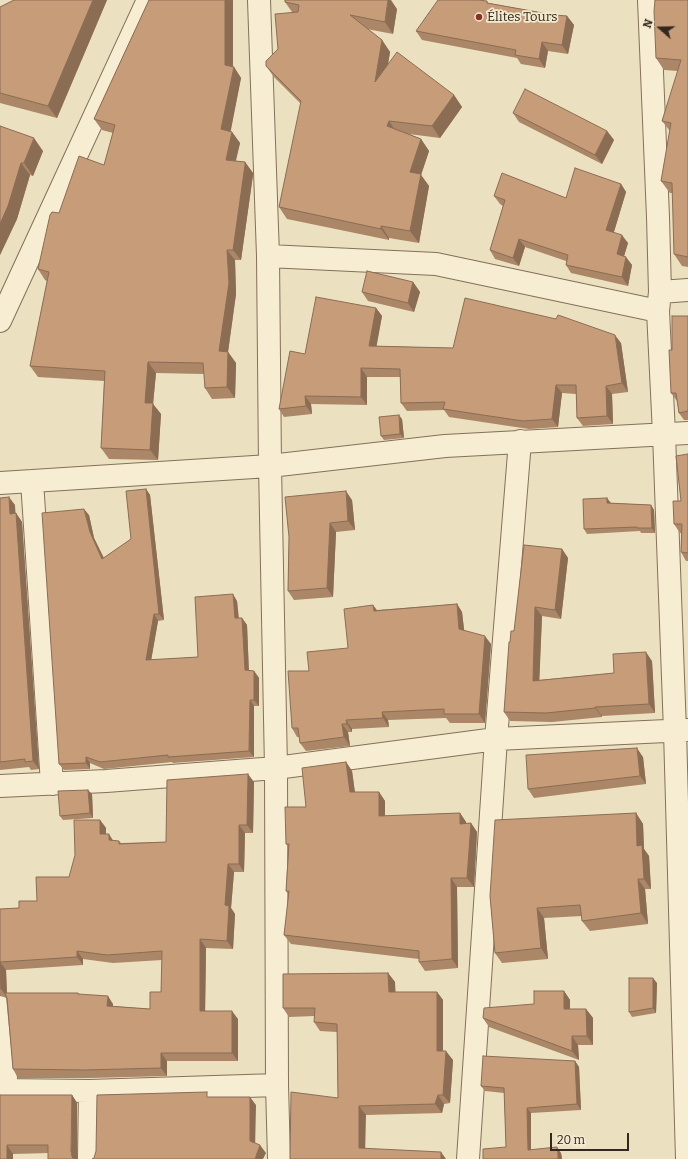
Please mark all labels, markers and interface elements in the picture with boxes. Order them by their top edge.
north arrow [640,8,680,48]
place label: Élites Tours [487,9,557,25]
marker: Élites Tours [474,12,484,22]
text: N [641,18,656,30]
scale bar [552,1125,631,1151]
text: 20 m [557,1133,585,1147]

